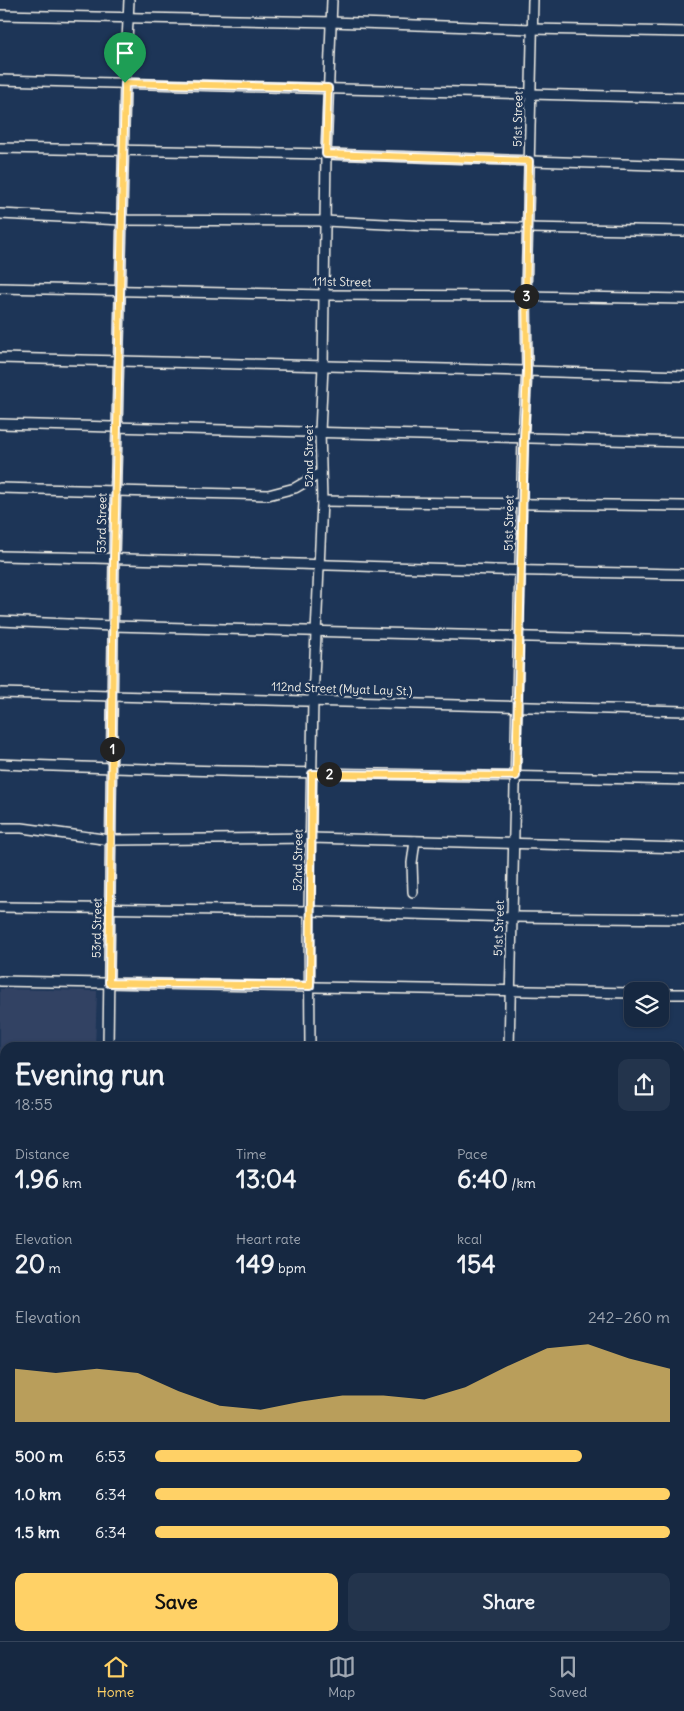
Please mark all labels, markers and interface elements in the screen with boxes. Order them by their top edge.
pin [104,32,146,83]
icon: arrive [111,39,139,67]
street label: 51st Street [510,91,525,147]
street label: 111st Street [313,273,371,290]
pin: 3 [514,284,538,308]
text: 3 [523,287,530,305]
street label: 52nd Street [301,425,316,487]
street label: 53rd Street [93,493,110,553]
street label: 51st Street [501,495,516,551]
street label: 112nd Street (Myat Lay St.) [271,679,413,698]
pin: 1 [100,736,124,762]
text: 1 [110,740,115,758]
pin: 2 [316,762,342,786]
text: 2 [326,765,333,783]
street label: 52nd Street [289,829,306,891]
street label: 53rd Street [88,898,105,958]
street label: 51st Street [490,900,507,956]
map controls [624,982,669,1027]
button: layers [624,982,669,1027]
text: Evening run [15,1057,165,1093]
button: share [618,1059,670,1111]
text: 18:55 [15,1094,53,1114]
text: Distance [15,1145,70,1163]
text: Time [236,1145,266,1163]
text: Pace [457,1145,487,1163]
text: 1.96 [15,1163,59,1195]
text: 13:04 [236,1163,297,1195]
text: 6:40 [457,1163,508,1195]
text: km [59,1174,82,1192]
text: /km [508,1174,536,1192]
text: Elevation [15,1230,72,1248]
text: Heart rate [236,1230,301,1248]
text: kcal [457,1230,482,1248]
text: 20 [15,1248,45,1280]
text: 149 [236,1248,275,1280]
text: 154 [457,1248,496,1280]
text: m [45,1259,61,1277]
text: bpm [275,1259,306,1277]
text: Elevation [15,1307,81,1327]
text: 242–260 m [588,1307,670,1327]
text: 500 m [15,1446,63,1466]
text: 6:53 [95,1446,126,1466]
text: 1.0 km [15,1484,61,1504]
text: 6:34 [95,1484,126,1504]
text: 1.5 km [15,1522,60,1542]
text: 6:34 [95,1522,126,1542]
button: Save [15,1573,338,1631]
button: Share [348,1573,670,1631]
tab: Home [97,1653,134,1701]
tab: Map [328,1653,356,1701]
tab: Saved [549,1653,587,1701]

